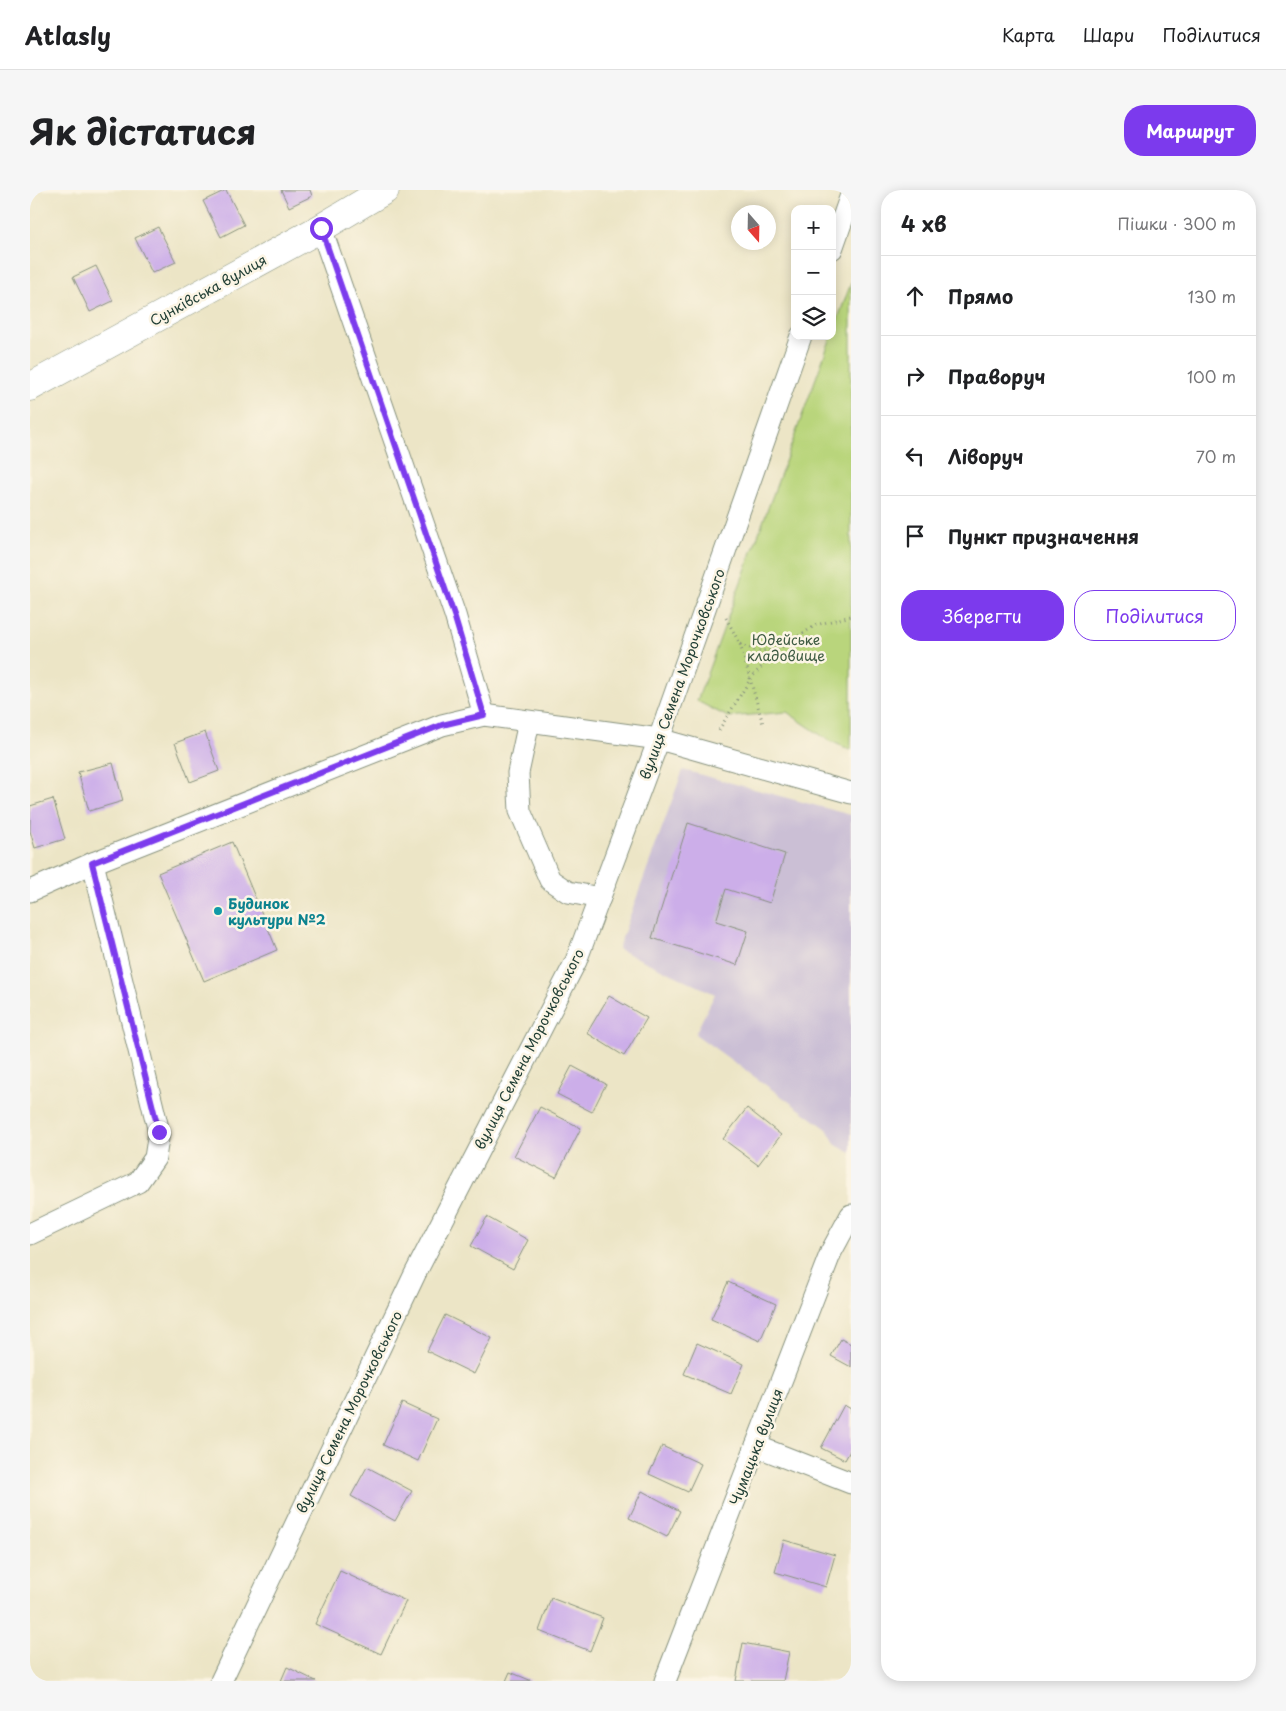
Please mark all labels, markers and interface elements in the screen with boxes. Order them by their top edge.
text: Atlasly [25,17,111,53]
text: Карта [1002,21,1055,48]
text: Шари [1083,21,1135,48]
text: Поділитися [1163,21,1261,48]
text: Як дістатися [30,104,256,157]
button: Маршрут [1124,105,1256,156]
north arrow [731,205,776,250]
map controls [791,205,836,340]
button: + [791,205,836,250]
text: 4 хв [901,207,947,239]
text: Пішки · 300 m [1117,211,1236,235]
route start [310,217,333,240]
street label: Сунківська вулиця [146,249,270,331]
button: − [791,250,836,295]
icon: ahead [901,282,929,310]
text: Прямо [948,282,1013,310]
text: 130 m [1188,284,1236,308]
button: layers [791,295,836,340]
icon: right [901,362,929,390]
text: Праворуч [948,362,1045,390]
text: 100 m [1187,364,1236,388]
icon: left [901,442,929,470]
text: Ліворуч [948,442,1024,470]
text: 70 m [1196,444,1236,468]
icon: arrive [901,522,929,550]
text: Пункт призначення [948,522,1139,550]
street label: вулиця Семена Морочковського [634,566,730,782]
button: Зберегти [901,590,1064,641]
button: Поділитися [1074,590,1236,641]
park label: Юдейське кладовище [747,629,825,666]
place label: Будинок культури №2 [228,893,326,930]
marker: Будинок культури №2 [212,905,224,917]
street label: вулиця Семена Морочковського [469,945,589,1153]
route end [148,1121,171,1144]
street label: вулиця Семена Морочковського [291,1307,407,1517]
street label: Чумацька вулиця [724,1385,788,1509]

